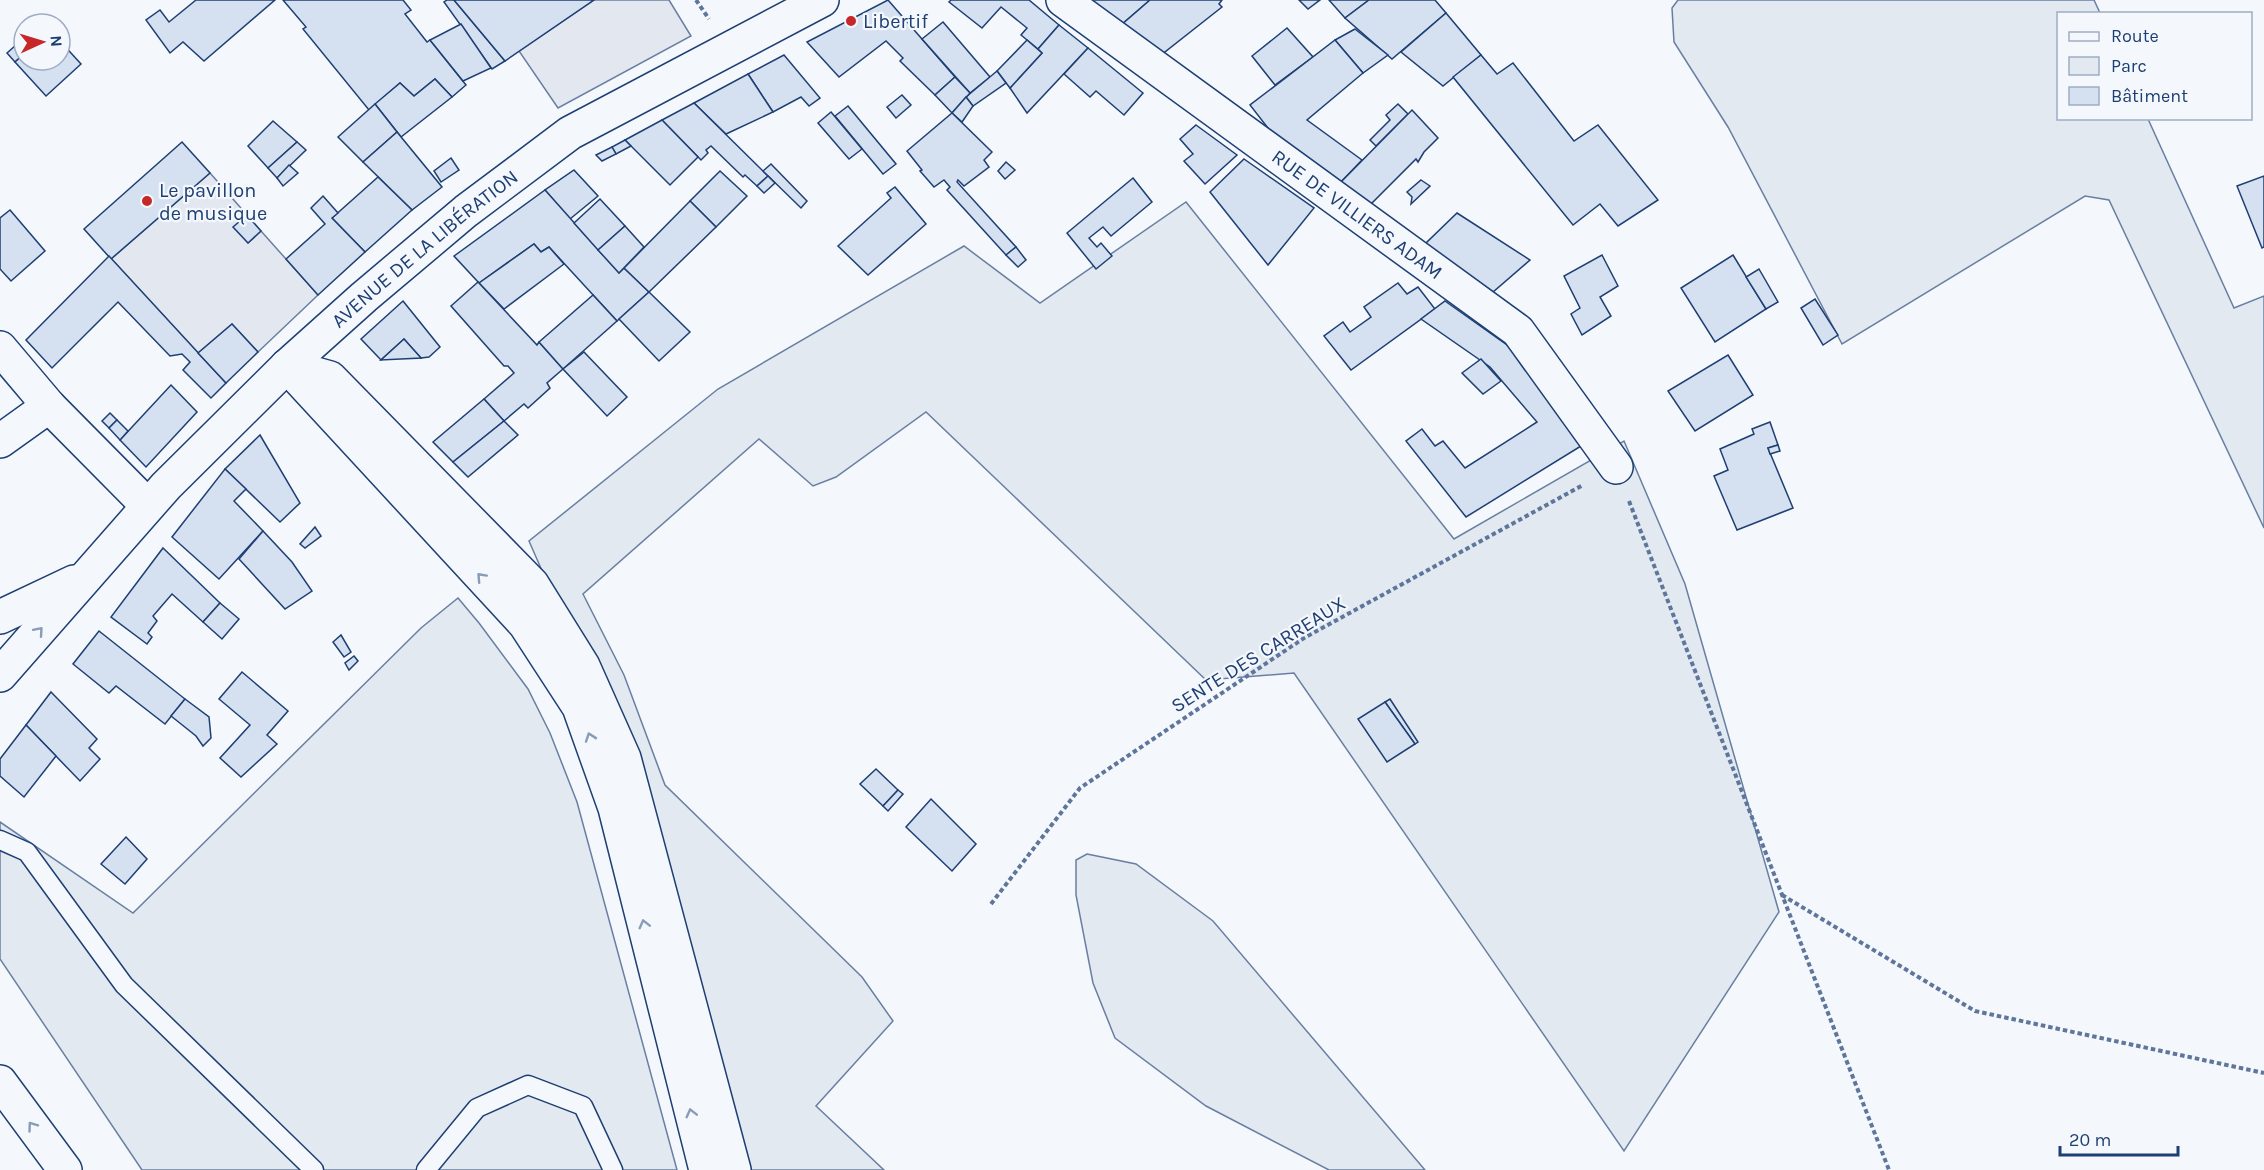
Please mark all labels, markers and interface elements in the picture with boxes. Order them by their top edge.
place label: Libertif [863,10,928,33]
north arrow [12,12,72,72]
legend [2057,12,2252,120]
marker: Libertif [844,14,858,28]
text: Route [2111,25,2159,47]
text: N [47,35,66,47]
text: Parc [2111,55,2147,77]
text: Bâtiment [2111,85,2188,107]
street label: RUE DE VILLIERS ADAM [1267,145,1447,284]
street label: AVENUE DE LA LIBÉRATION [327,165,523,332]
place label: Le pavillon de musique [159,179,267,225]
marker: Le pavillon de musique [140,194,154,208]
one-way arrow [478,573,489,584]
street label: SENTE DES CARREAUX [1167,591,1350,717]
one-way arrow [32,627,43,638]
one-way arrow [584,732,597,743]
one-way arrow [639,919,651,930]
one-way arrow [686,1108,699,1118]
scale bar [2060,1119,2178,1157]
one-way arrow [29,1121,40,1132]
text: 20 m [2069,1129,2111,1151]

